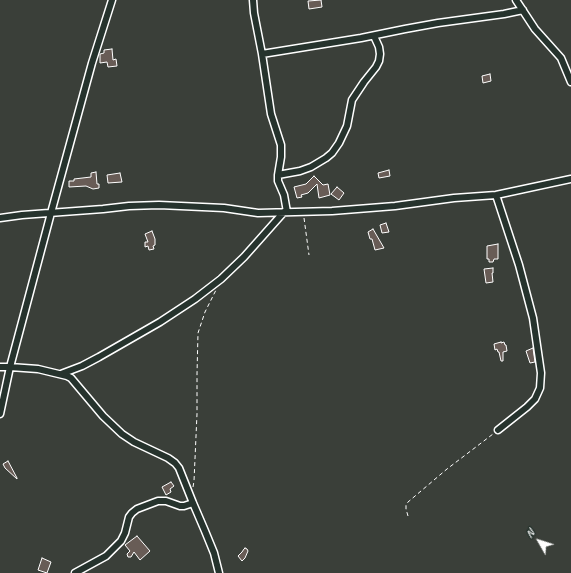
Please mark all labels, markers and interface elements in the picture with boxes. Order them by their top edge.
north arrow [519,521,559,561]
text: N [522,526,537,541]

